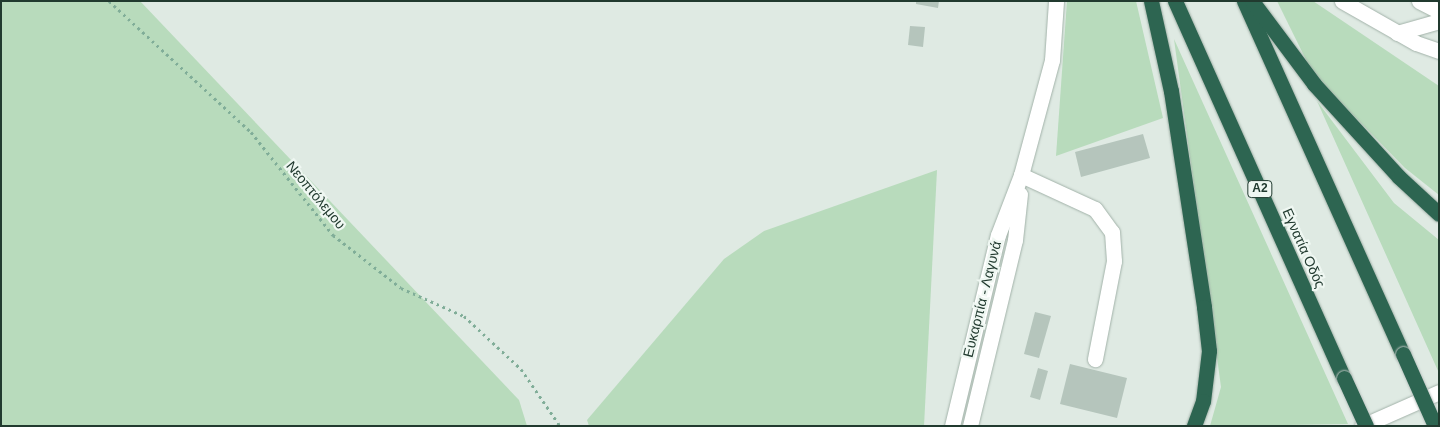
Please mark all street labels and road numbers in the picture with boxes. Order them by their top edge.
street label: Νεοπτόλεμου [283,158,349,232]
road number: Α2 [1246,180,1274,198]
street label: Εγνατία Οδός [1279,206,1329,290]
street label: Ευκαρπία - Λαγυνά [959,239,1005,359]

